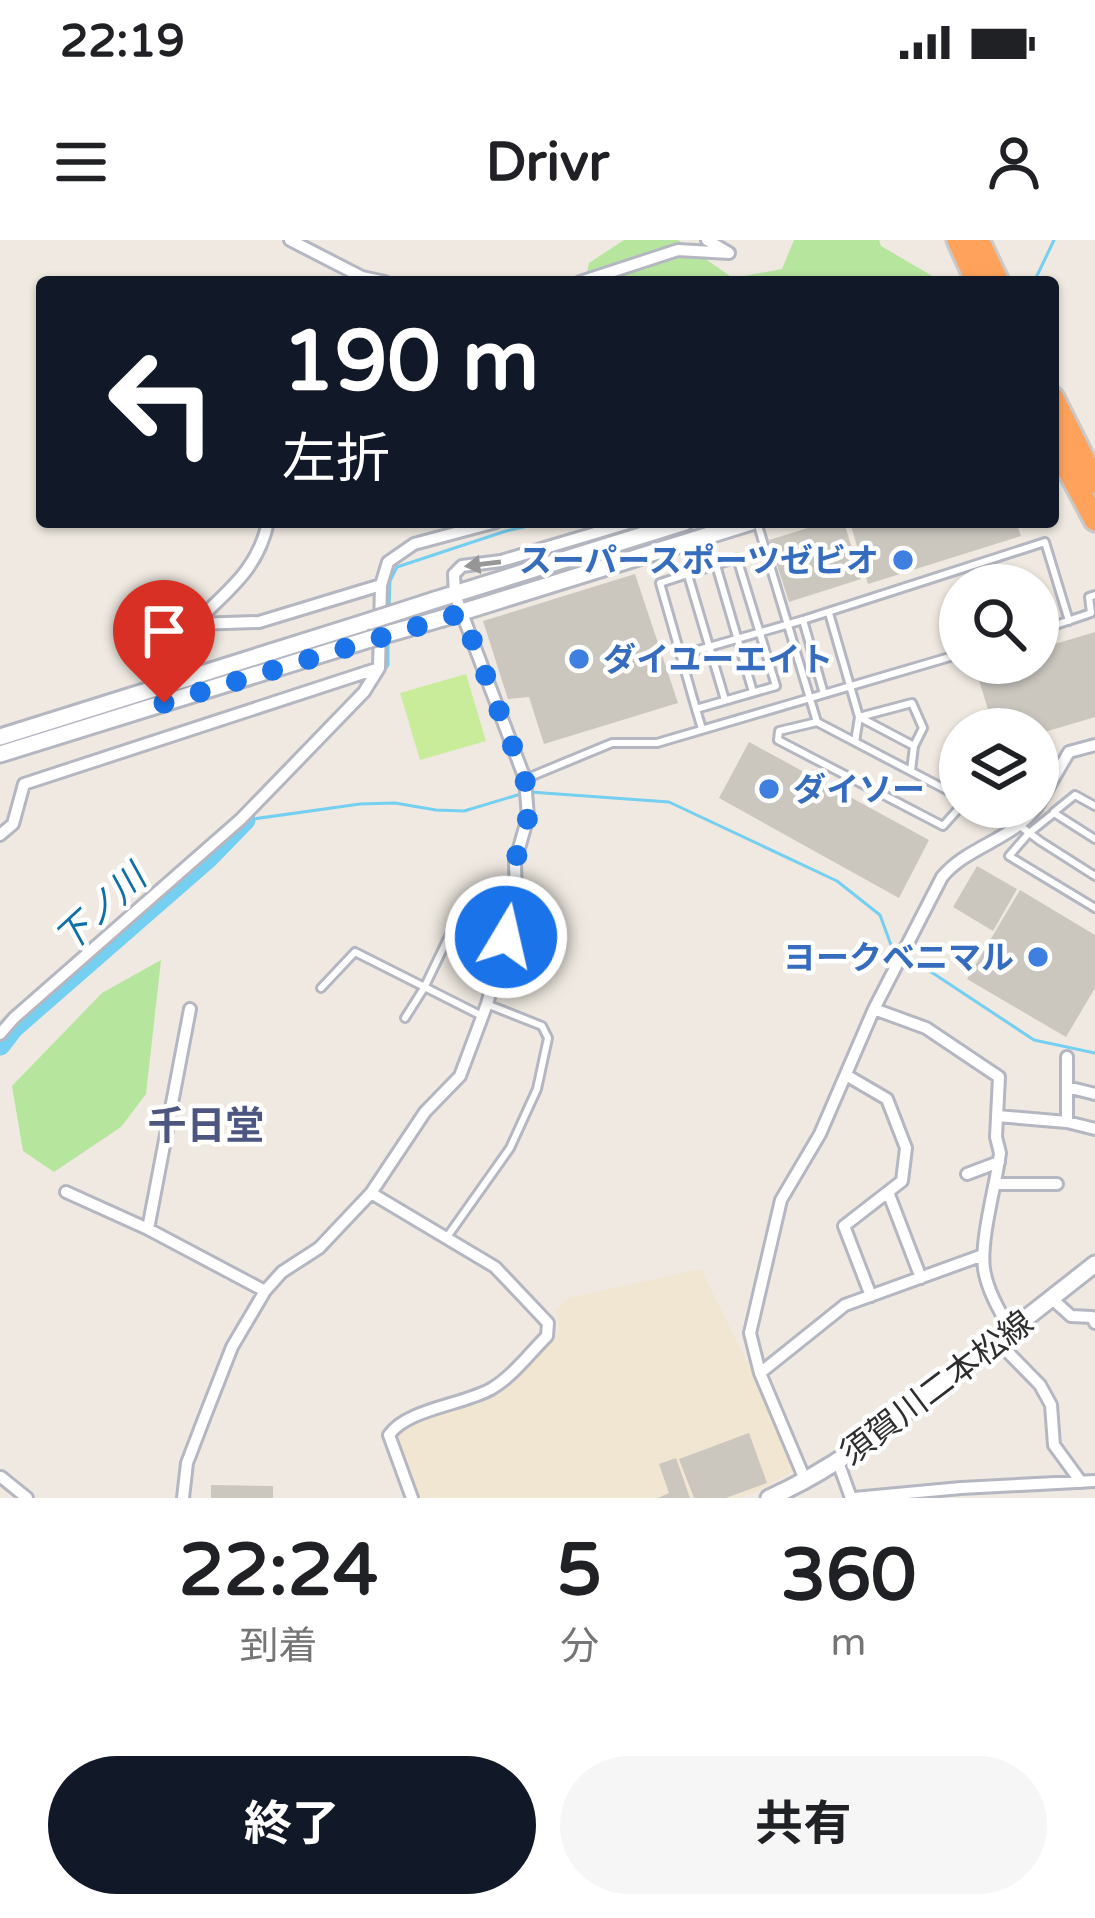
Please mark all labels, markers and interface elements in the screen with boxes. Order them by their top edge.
text: 22:19 [60,15,185,69]
icon: menu [48,129,114,195]
icon: person [981,129,1047,195]
text: Drivr [486,130,609,195]
text: 190 m [282,312,539,413]
icon: left [84,324,240,480]
text: 左折 [282,427,390,492]
place label: スーパースポーツゼビオ [519,542,879,581]
marker: スーパースポーツゼビオ [890,547,916,573]
one-way arrow [463,554,501,573]
map controls [939,564,1059,828]
button: search [939,564,1059,684]
pin [113,580,215,703]
icon: arrive [131,598,197,664]
place label: ダイユーエイト [603,641,833,680]
marker: ダイユーエイト [566,646,592,672]
button: layers [939,708,1059,828]
place label: ダイソー [793,771,925,810]
marker: ダイソー [756,776,782,802]
water label: 下ノ川 [47,854,158,962]
position arrow [443,874,569,1000]
place label: ヨークベニマル [783,939,1014,978]
marker: ヨークベニマル [1025,944,1051,970]
district label: 千日堂 [147,1103,265,1150]
street label: 須賀川二本松線 [833,1303,1041,1473]
text: 22:24 [179,1528,378,1615]
text: 5 [557,1528,602,1615]
text: 360 [781,1533,916,1620]
text: m [831,1619,866,1666]
text: 到着 [239,1623,317,1670]
text: 分 [560,1623,599,1670]
button: 終了 [48,1756,536,1894]
button: 共有 [560,1756,1047,1894]

